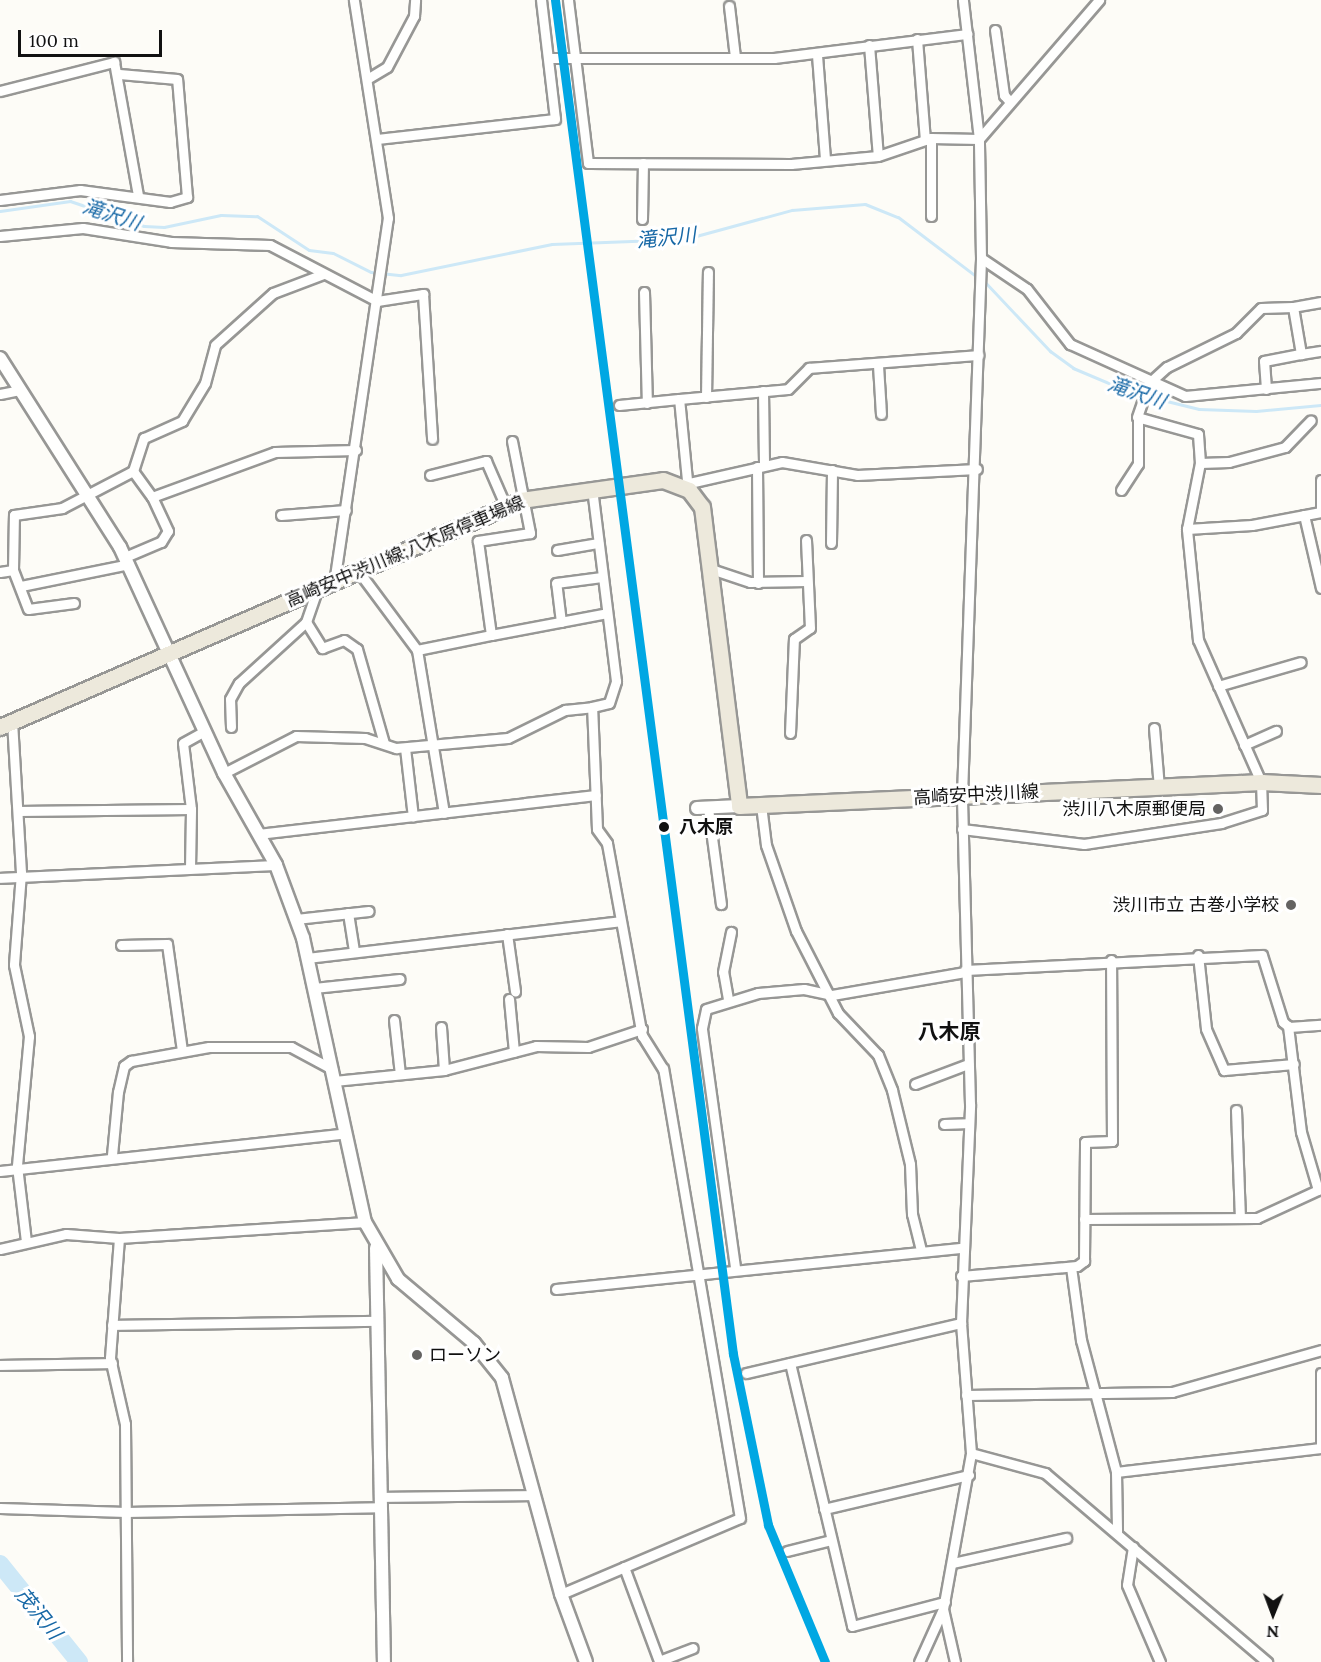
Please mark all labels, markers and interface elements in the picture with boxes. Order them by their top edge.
scale bar [21,18,165,56]
text: 100 m [29,29,79,52]
water label: 滝沢川 [80,193,144,235]
water label: 滝沢川 [635,222,697,252]
water label: 滝沢川 [1105,371,1169,413]
street label: 高崎安中渋川線;八木原停車場線 [283,492,527,612]
street label: 高崎安中渋川線 [913,781,1039,809]
place label: 渋川八木原郵便局 [1062,798,1206,820]
marker: 渋川八木原郵便局 [1211,802,1225,816]
place label: 八木原 [679,816,733,838]
marker: 八木原 [654,817,674,837]
place label: 渋川市立 古巻小学校 [1112,894,1279,916]
marker: 渋川市立 古巻小学校 [1284,898,1298,912]
district label: 八木原 [918,1019,980,1045]
place label: ローソン [429,1344,501,1366]
marker: ローソン [410,1348,424,1362]
water label: 茂沢川 [11,1582,67,1644]
north arrow [1243,1584,1303,1644]
text: N [1266,1622,1279,1642]

